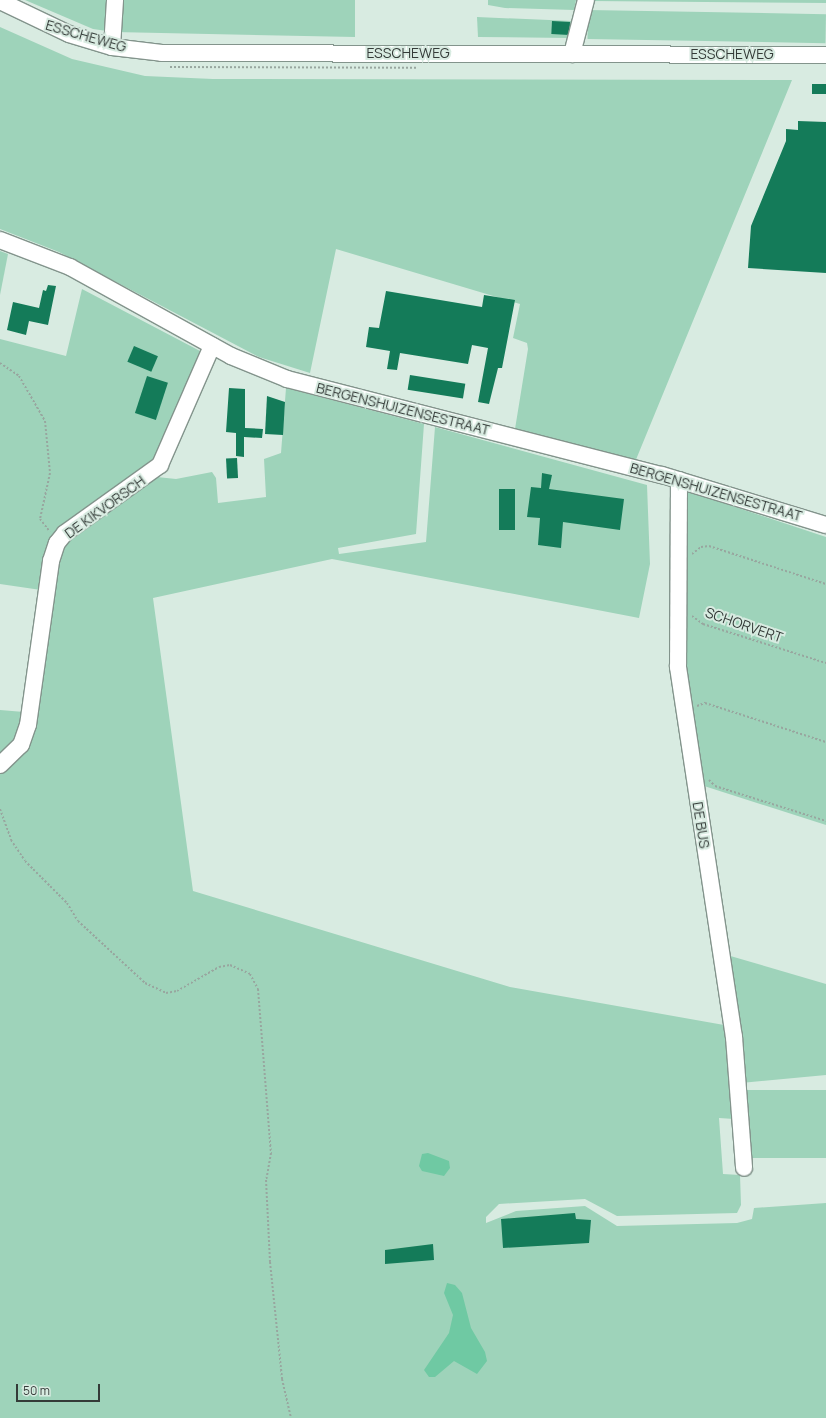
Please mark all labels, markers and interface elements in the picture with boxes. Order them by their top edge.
street label: ESSCHEWEG [44,16,128,56]
street label: ESSCHEWEG [366,45,450,61]
street label: ESSCHEWEG [690,46,774,62]
street label: BERGENSHUIZENSESTRAAT [315,379,491,439]
street label: BERGENSHUIZENSESTRAAT [628,459,804,525]
street label: DE KIKVORSCH [61,472,149,542]
street label: SCHORVERT [703,604,785,646]
street label: DE BUS [689,801,713,849]
scale bar [18,1376,102,1402]
text: 50 m [23,1382,50,1399]

